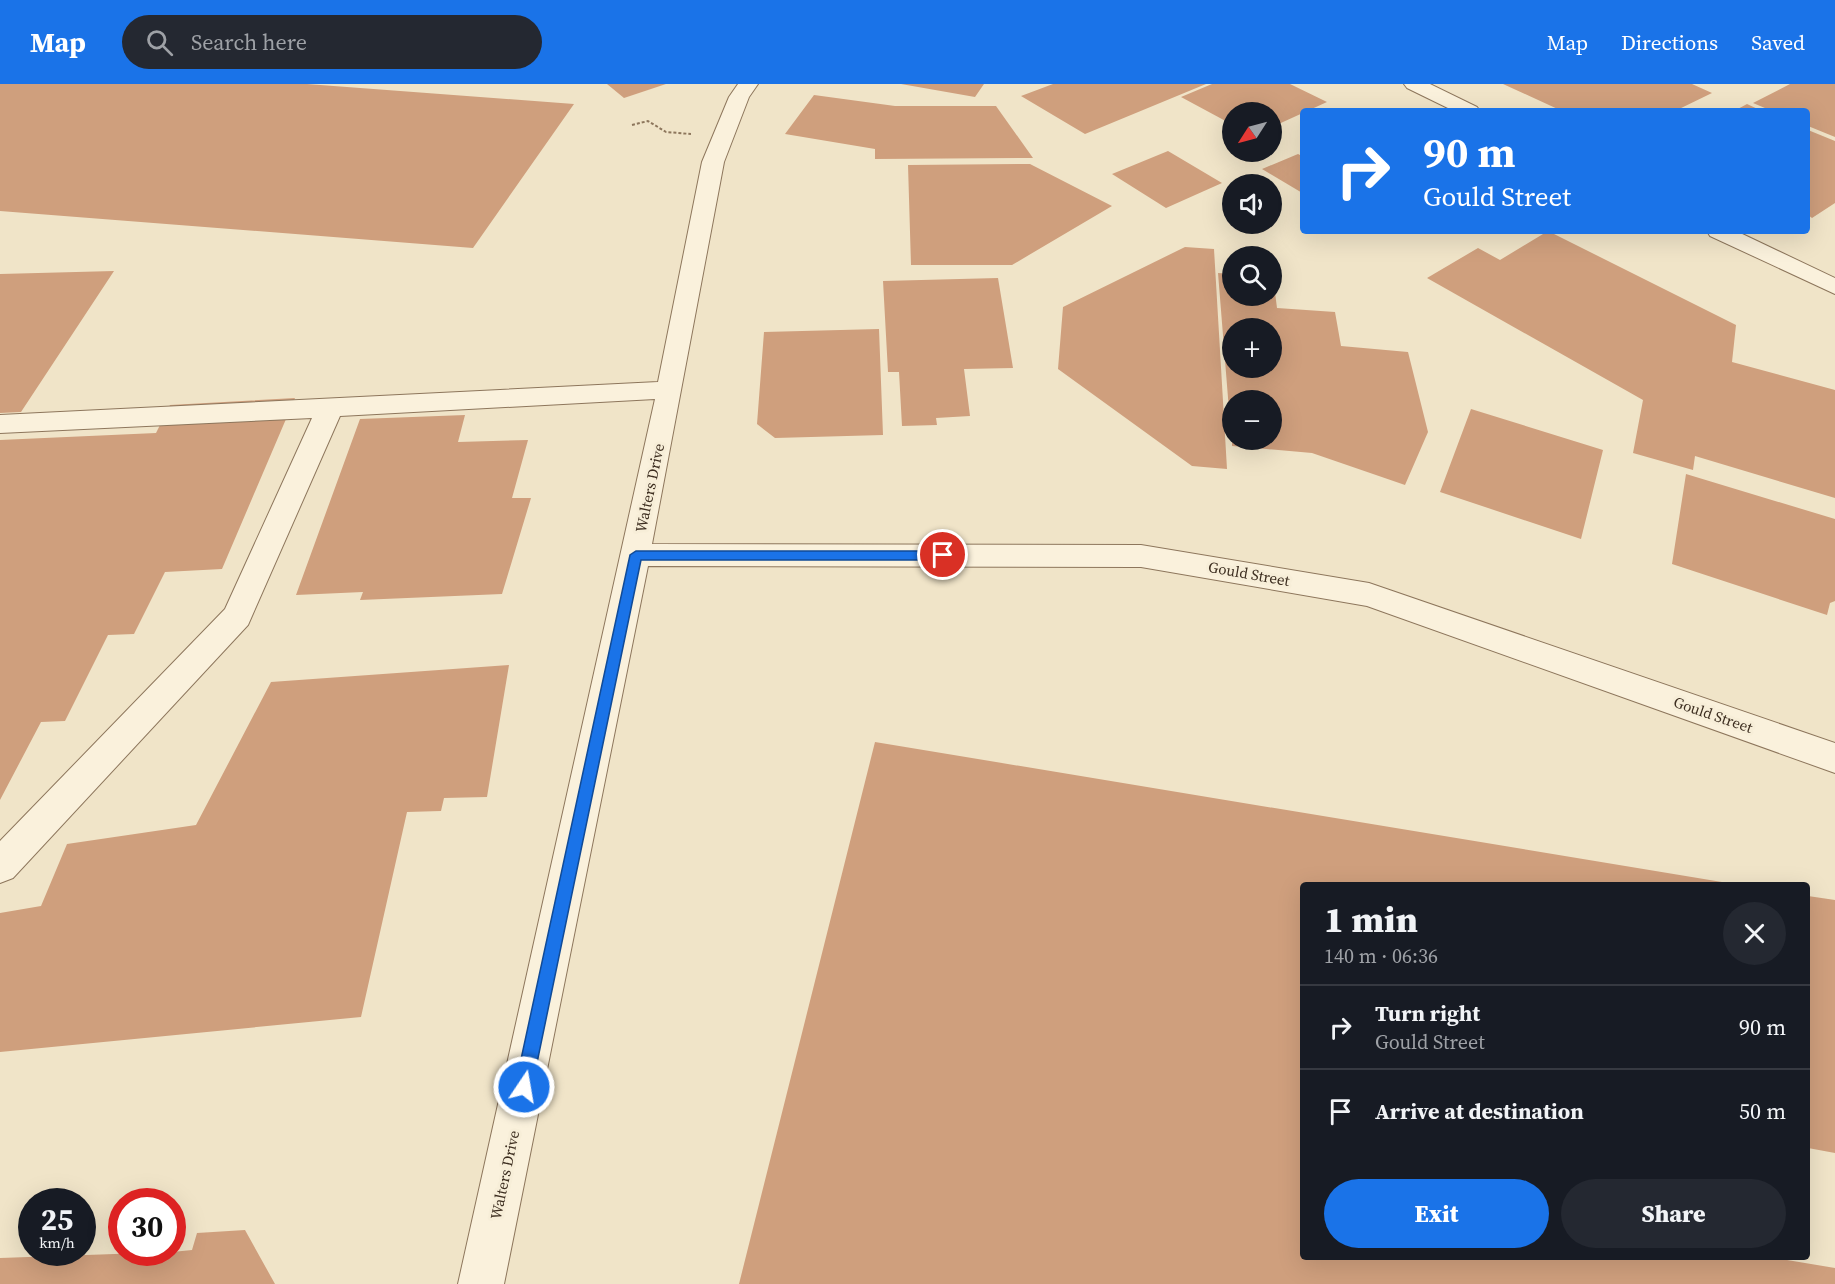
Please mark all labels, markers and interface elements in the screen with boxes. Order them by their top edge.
search box [122,15,542,69]
text: Map [30,23,86,61]
icon: search [143,26,176,59]
text: Search here [191,27,307,57]
text: Map [1547,28,1588,57]
text: Directions [1621,28,1718,57]
text: Saved [1751,28,1805,57]
north arrow [1222,102,1282,162]
map controls [1222,102,1282,450]
text: 90 m [1423,123,1516,181]
icon: right [1324,132,1402,210]
button: sound [1222,174,1282,234]
text: Gould Street [1423,178,1571,215]
button: search [1222,246,1282,306]
button: + [1222,318,1282,378]
button: − [1222,390,1282,450]
street label: Walters Drive [630,441,669,534]
pin [917,529,968,580]
icon: arrive [926,538,959,571]
street label: Gould Street [1207,556,1292,591]
street label: Gould Street [1671,691,1756,738]
text: 1 min [1324,895,1418,944]
button: close [1723,902,1786,965]
text: 140 m · 06:36 [1324,942,1438,970]
text: Turn right [1375,998,1480,1028]
icon: right [1324,1011,1357,1044]
text: 90 m [1739,1012,1786,1042]
text: Gould Street [1375,1028,1485,1056]
position arrow [492,1055,556,1119]
icon: arrive [1324,1095,1357,1128]
text: Arrive at destination [1375,1096,1584,1126]
text: 50 m [1739,1096,1786,1126]
street label: Walters Drive [485,1128,524,1221]
button: Exit [1324,1179,1549,1248]
button: Share [1561,1179,1786,1248]
speed limit sign: 30 [108,1188,186,1266]
text: 25 [41,1199,73,1240]
text: km/h [39,1232,75,1253]

